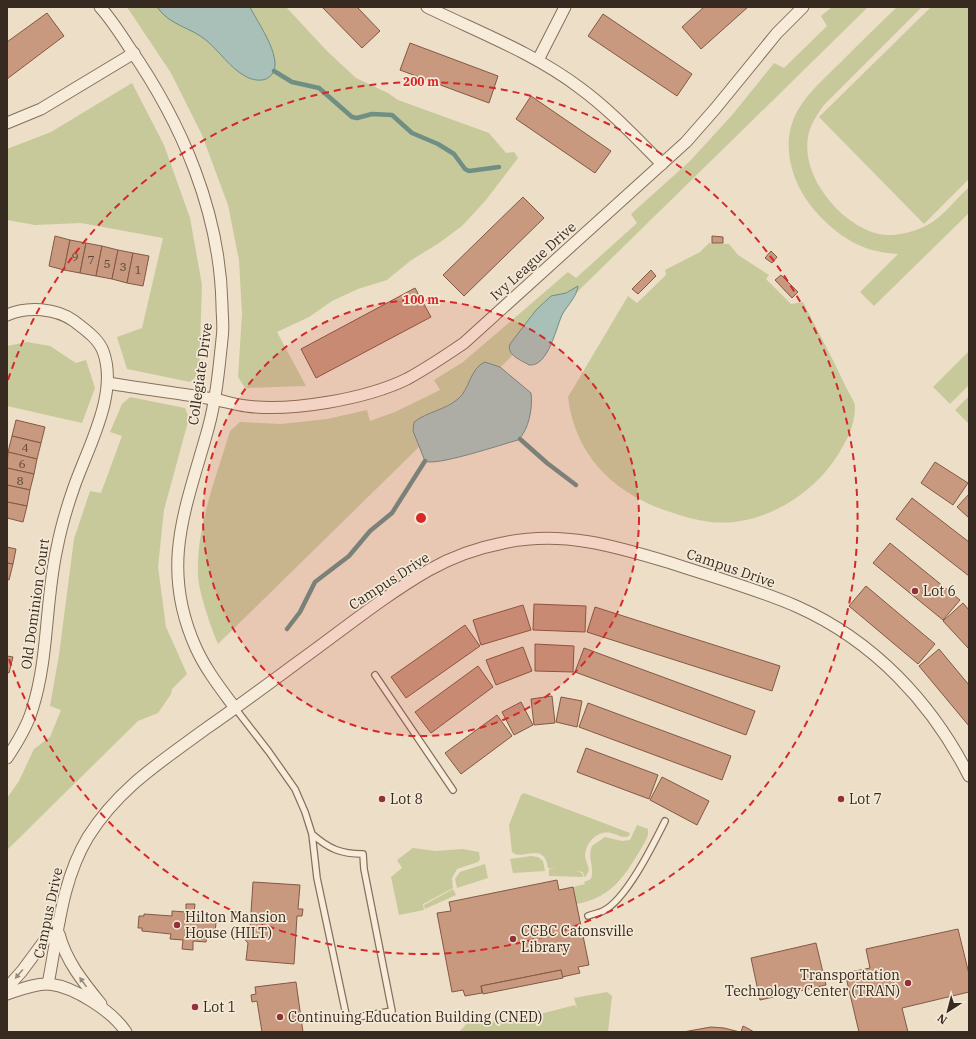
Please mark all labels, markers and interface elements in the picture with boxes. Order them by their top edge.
text: 200 m [403,74,439,89]
street label: Ivy League Drive [486,218,580,304]
house number: 9 [71,249,79,264]
house number: 7 [87,252,95,267]
house number: 5 [103,256,111,271]
house number: 3 [119,259,127,274]
house number: 1 [134,262,142,277]
text: 100 m [403,292,439,307]
street label: Collegiate Drive [184,322,216,426]
house number: 4 [21,440,29,455]
house number: 6 [18,456,26,471]
house number: 8 [16,473,24,488]
centre of rings [414,511,428,525]
street label: Old Dominion Court [17,537,53,670]
street label: Campus Drive [684,544,778,592]
street label: Campus Drive [345,548,433,614]
place label: Lot 6 [923,582,956,600]
marker: Lot 6 [910,586,920,596]
place label: Lot 8 [390,790,423,808]
place label: Lot 7 [849,790,882,808]
marker: Lot 8 [377,794,387,804]
marker: Lot 7 [836,794,846,804]
street label: Campus Drive [30,866,66,960]
place label: Hilton Mansion House (HILT) [185,908,287,942]
marker: Hilton Mansion House (HILT) [172,920,182,930]
place label: CCBC Catonsville Library [521,922,633,956]
marker: CCBC Catonsville Library [508,934,518,944]
place label: Transportation Technology Center (TRAN) [725,966,900,1000]
one-way arrow [14,969,23,979]
one-way arrow [79,976,87,987]
marker: Transportation Technology Center (TRAN) [903,978,913,988]
north arrow [928,991,968,1031]
place label: Lot 1 [203,998,236,1016]
marker: Lot 1 [190,1002,200,1012]
place label: Continuing Education Building (CNED) [288,1008,542,1026]
text: N [934,1011,950,1027]
marker: Continuing Education Building (CNED) [275,1012,285,1022]

